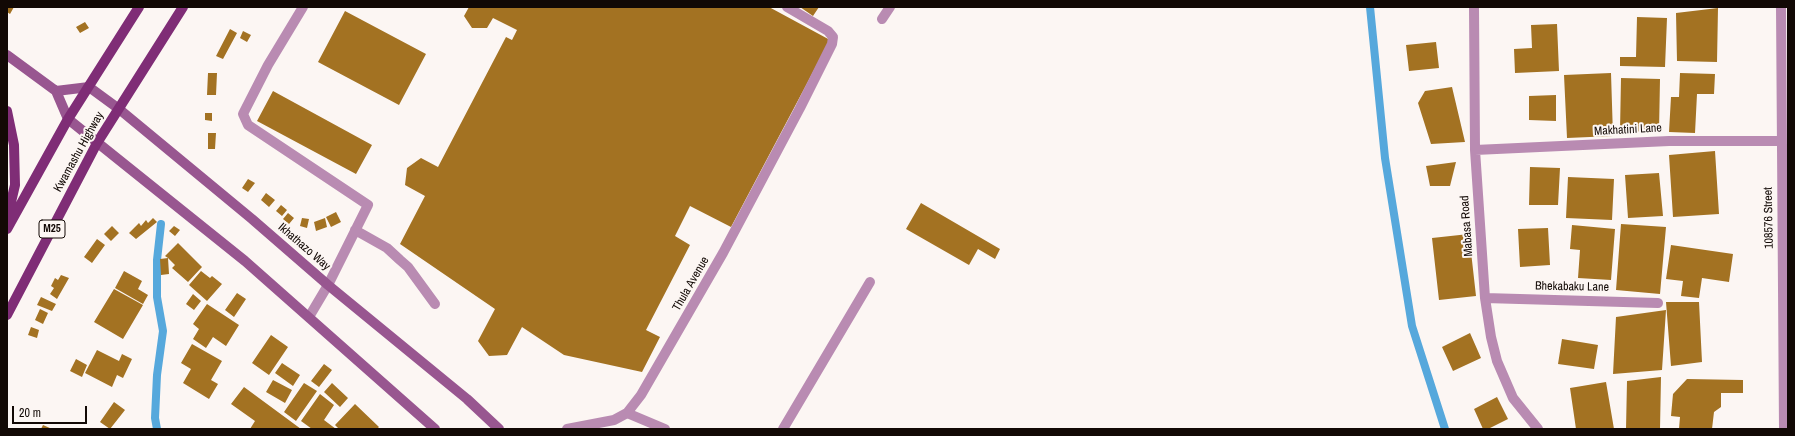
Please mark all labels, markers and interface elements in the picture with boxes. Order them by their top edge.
street label: Kwamashu Highway [51,109,107,195]
street label: Makhatini Lane [1594,121,1662,139]
street label: 108576 Street [1761,187,1777,249]
street label: Mabasa Road [1458,195,1476,257]
road number: M25 [39,220,65,238]
street label: Ikhathazo Way [275,220,333,274]
street label: Thula Avenue [670,254,712,314]
street label: Bhekabaku Lane [1535,279,1609,295]
scale bar [14,398,89,424]
text: 20 m [19,405,41,421]

